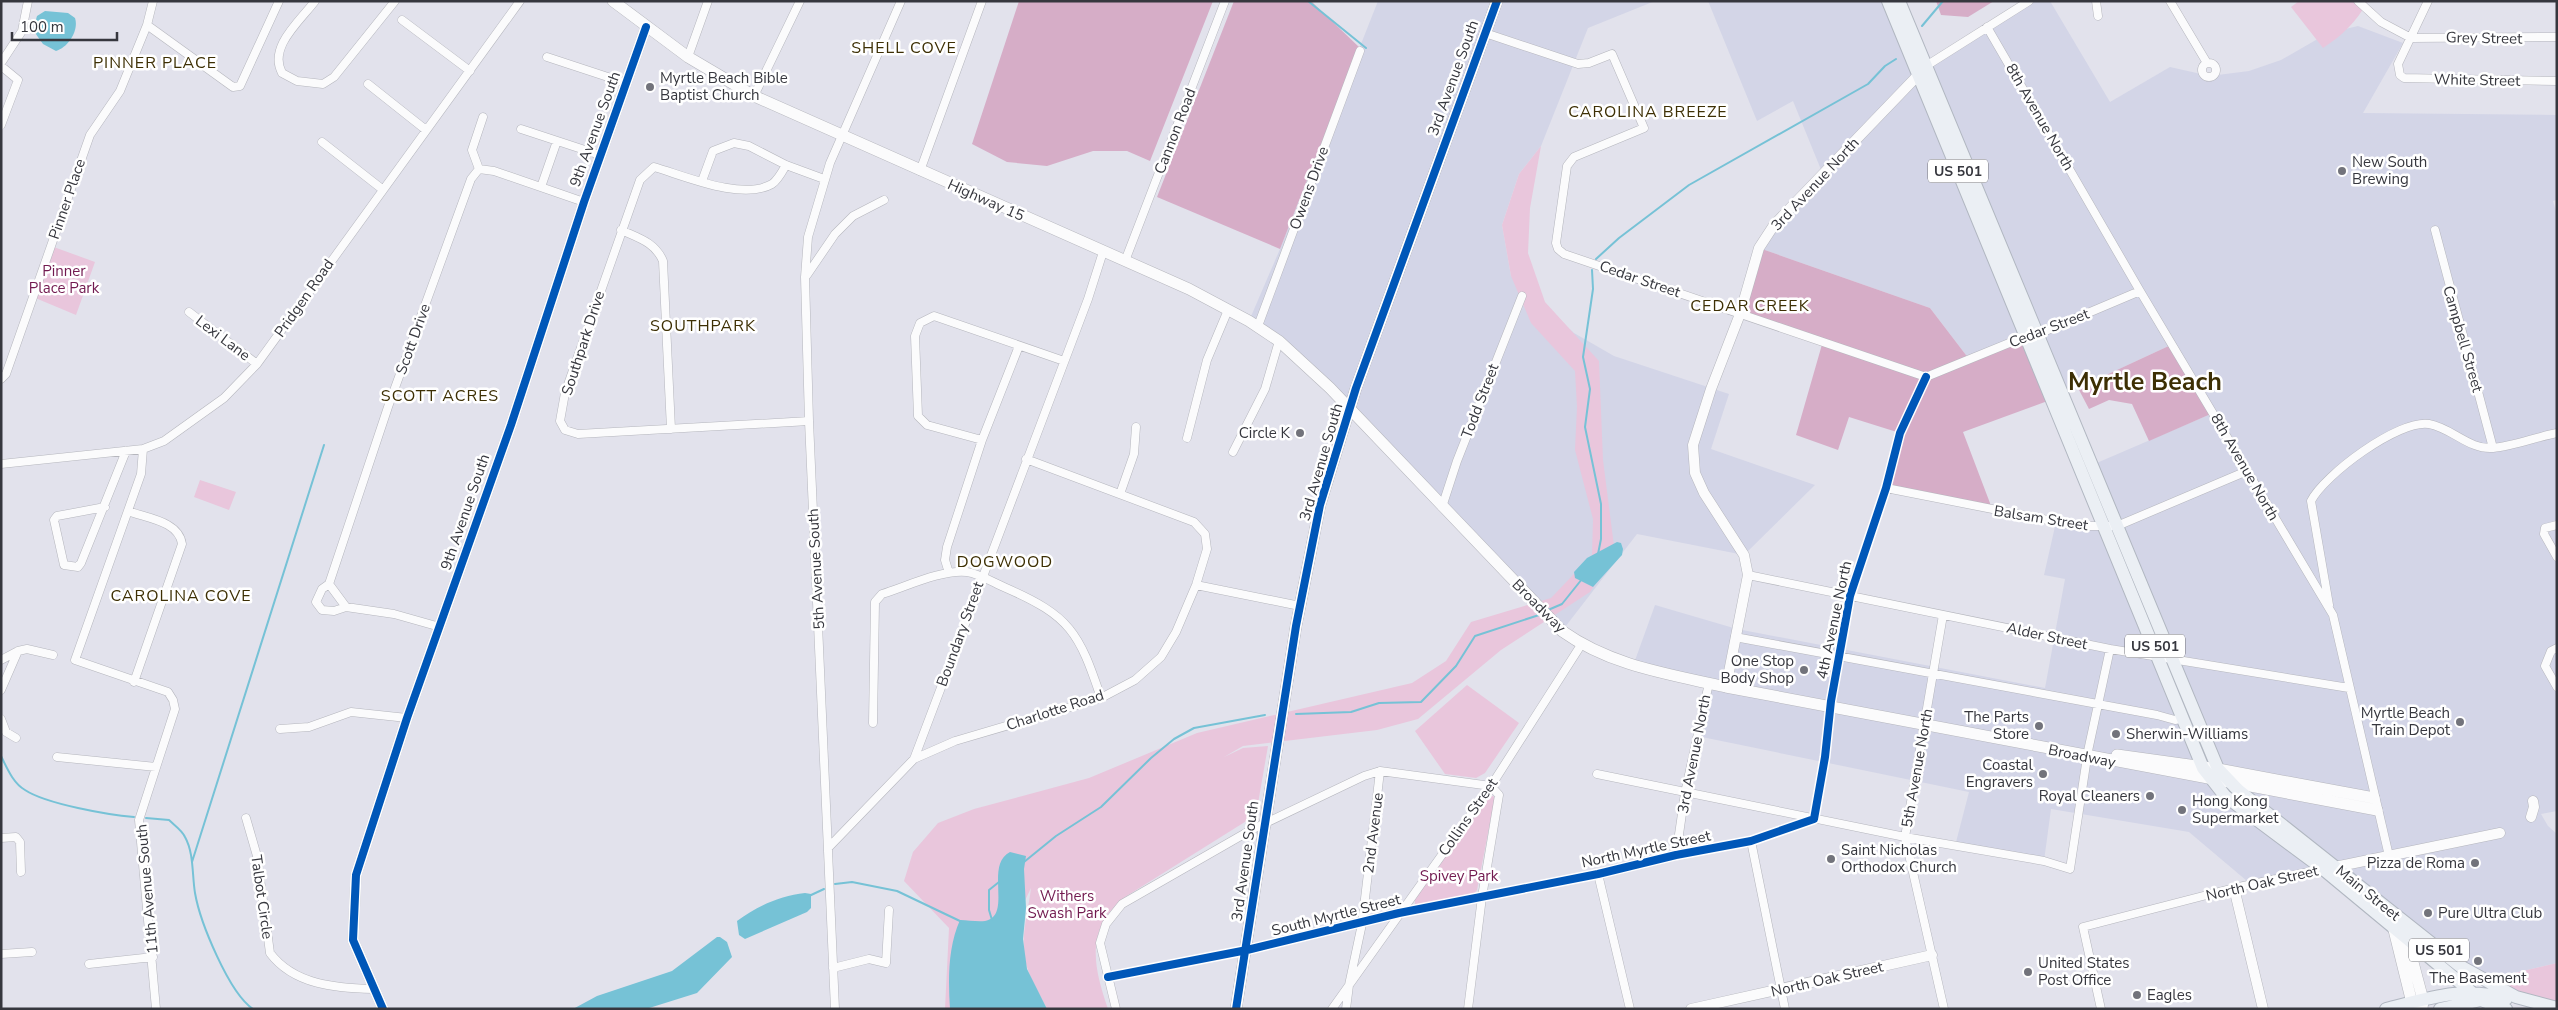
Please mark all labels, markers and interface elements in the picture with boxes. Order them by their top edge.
scale bar [12,10,118,42]
text: 100 m [20,17,64,37]
street label: 3rd Avenue South [1423,17,1483,139]
street label: Grey Street [2446,27,2523,49]
district label: SHELL COVE [851,37,957,59]
district label: PINNER PLACE [93,52,217,74]
street label: 8th Avenue North [2001,60,2079,174]
place label: Myrtle Beach Bible Baptist Church [660,68,788,105]
street label: 9th Avenue South [565,69,625,189]
street label: White Street [2434,69,2521,91]
marker: Myrtle Beach Bible Baptist Church [644,81,656,93]
street label: Cannon Road [1149,85,1201,177]
district label: CAROLINA BREEZE [1568,101,1728,123]
street label: 3rd Avenue North [1767,133,1863,235]
street label: Owens Drive [1285,144,1333,232]
place label: New South Brewing [2352,152,2427,189]
street label: Pinner Place [44,156,90,242]
road number: US 501 [1928,160,1988,182]
marker: New South Brewing [2336,165,2348,177]
street label: Highway 15 [944,174,1028,226]
street label: Pridgen Road [270,255,338,341]
street label: Cedar Street [1597,256,1684,302]
park label: Pinner Place Park [29,261,100,298]
street label: Campbell Street [2438,283,2488,395]
street label: Southpark Drive [557,288,609,398]
district label: CEDAR CREEK [1690,295,1810,317]
street label: Scott Drive [391,301,435,377]
street label: Cedar Street [2006,303,2093,352]
street label: Lexi Lane [192,311,255,365]
district label: SOUTHPARK [650,315,756,337]
street label: Todd Street [1457,360,1504,441]
district label: Myrtle Beach [2068,365,2222,399]
district label: SCOTT ACRES [381,385,499,407]
street label: 3rd Avenue South [1295,401,1347,523]
street label: 8th Avenue North [2206,410,2284,524]
place label: Circle K [1239,423,1291,443]
marker: Circle K [1294,427,1306,439]
street label: 9th Avenue South [436,451,494,573]
street label: Balsam Street [1992,501,2090,535]
street label: 5th Avenue South [803,508,829,630]
district label: DOGWOOD [957,551,1053,573]
street label: 4th Avenue North [1812,559,1856,681]
street label: Broadway [1508,575,1570,637]
street label: Boundary Street [932,578,989,689]
district label: CAROLINA COVE [110,585,252,607]
street label: Alder Street [2005,618,2090,654]
road number: US 501 [2125,634,2185,658]
place label: One Stop Body Shop [1720,651,1794,688]
marker: One Stop Body Shop [1798,664,1810,676]
street label: Charlotte Road [1004,685,1106,735]
street label: 3rd Avenue North [1673,693,1715,815]
place label: Myrtle Beach Train Depot [2361,703,2451,740]
street label: 5th Avenue North [1897,707,1937,829]
place label: The Parts Store [1964,707,2029,744]
marker: Myrtle Beach Train Depot [2454,716,2466,728]
marker: The Parts Store [2033,720,2045,732]
place label: Sherwin-Williams [2126,724,2248,744]
marker: Sherwin-Williams [2110,728,2122,740]
street label: Broadway [2046,740,2118,772]
place label: Coastal Engravers [1966,755,2034,792]
marker: Coastal Engravers [2037,768,2049,780]
street label: Collins Street [1434,773,1503,860]
place label: Royal Cleaners [2039,786,2140,806]
marker: Royal Cleaners [2144,790,2156,802]
street label: 2nd Avenue [1358,791,1388,875]
place label: Hong Kong Supermarket [2192,791,2279,828]
street label: 3rd Avenue South [1227,799,1263,923]
marker: Hong Kong Supermarket [2176,804,2188,816]
street label: 11th Avenue South [131,823,163,955]
street label: North Myrtle Street [1580,825,1713,872]
place label: Saint Nicholas Orthodox Church [1841,840,1957,877]
marker: Saint Nicholas Orthodox Church [1825,853,1837,865]
place label: Pizza de Roma [2367,853,2465,873]
street label: Talbot Circle [246,854,278,940]
marker: Pizza de Roma [2469,857,2481,869]
street label: North Oak Street [2204,860,2321,906]
street label: Main Street [2332,861,2405,926]
park label: Spivey Park [1420,866,1499,886]
park label: Withers Swash Park [1027,886,1107,923]
street label: South Myrtle Street [1269,889,1403,941]
place label: Pure Ultra Club [2438,903,2542,923]
marker: Pure Ultra Club [2422,907,2434,919]
road number: US 501 [2409,938,2469,962]
place label: United States Post Office [2038,953,2129,990]
marker: The Basement [2472,955,2484,967]
street label: North Oak Street [1769,956,1886,1002]
marker: United States Post Office [2022,966,2034,978]
place label: The Basement [2429,968,2527,988]
place label: Eagles [2147,985,2192,1005]
marker: Eagles [2131,989,2143,1001]

